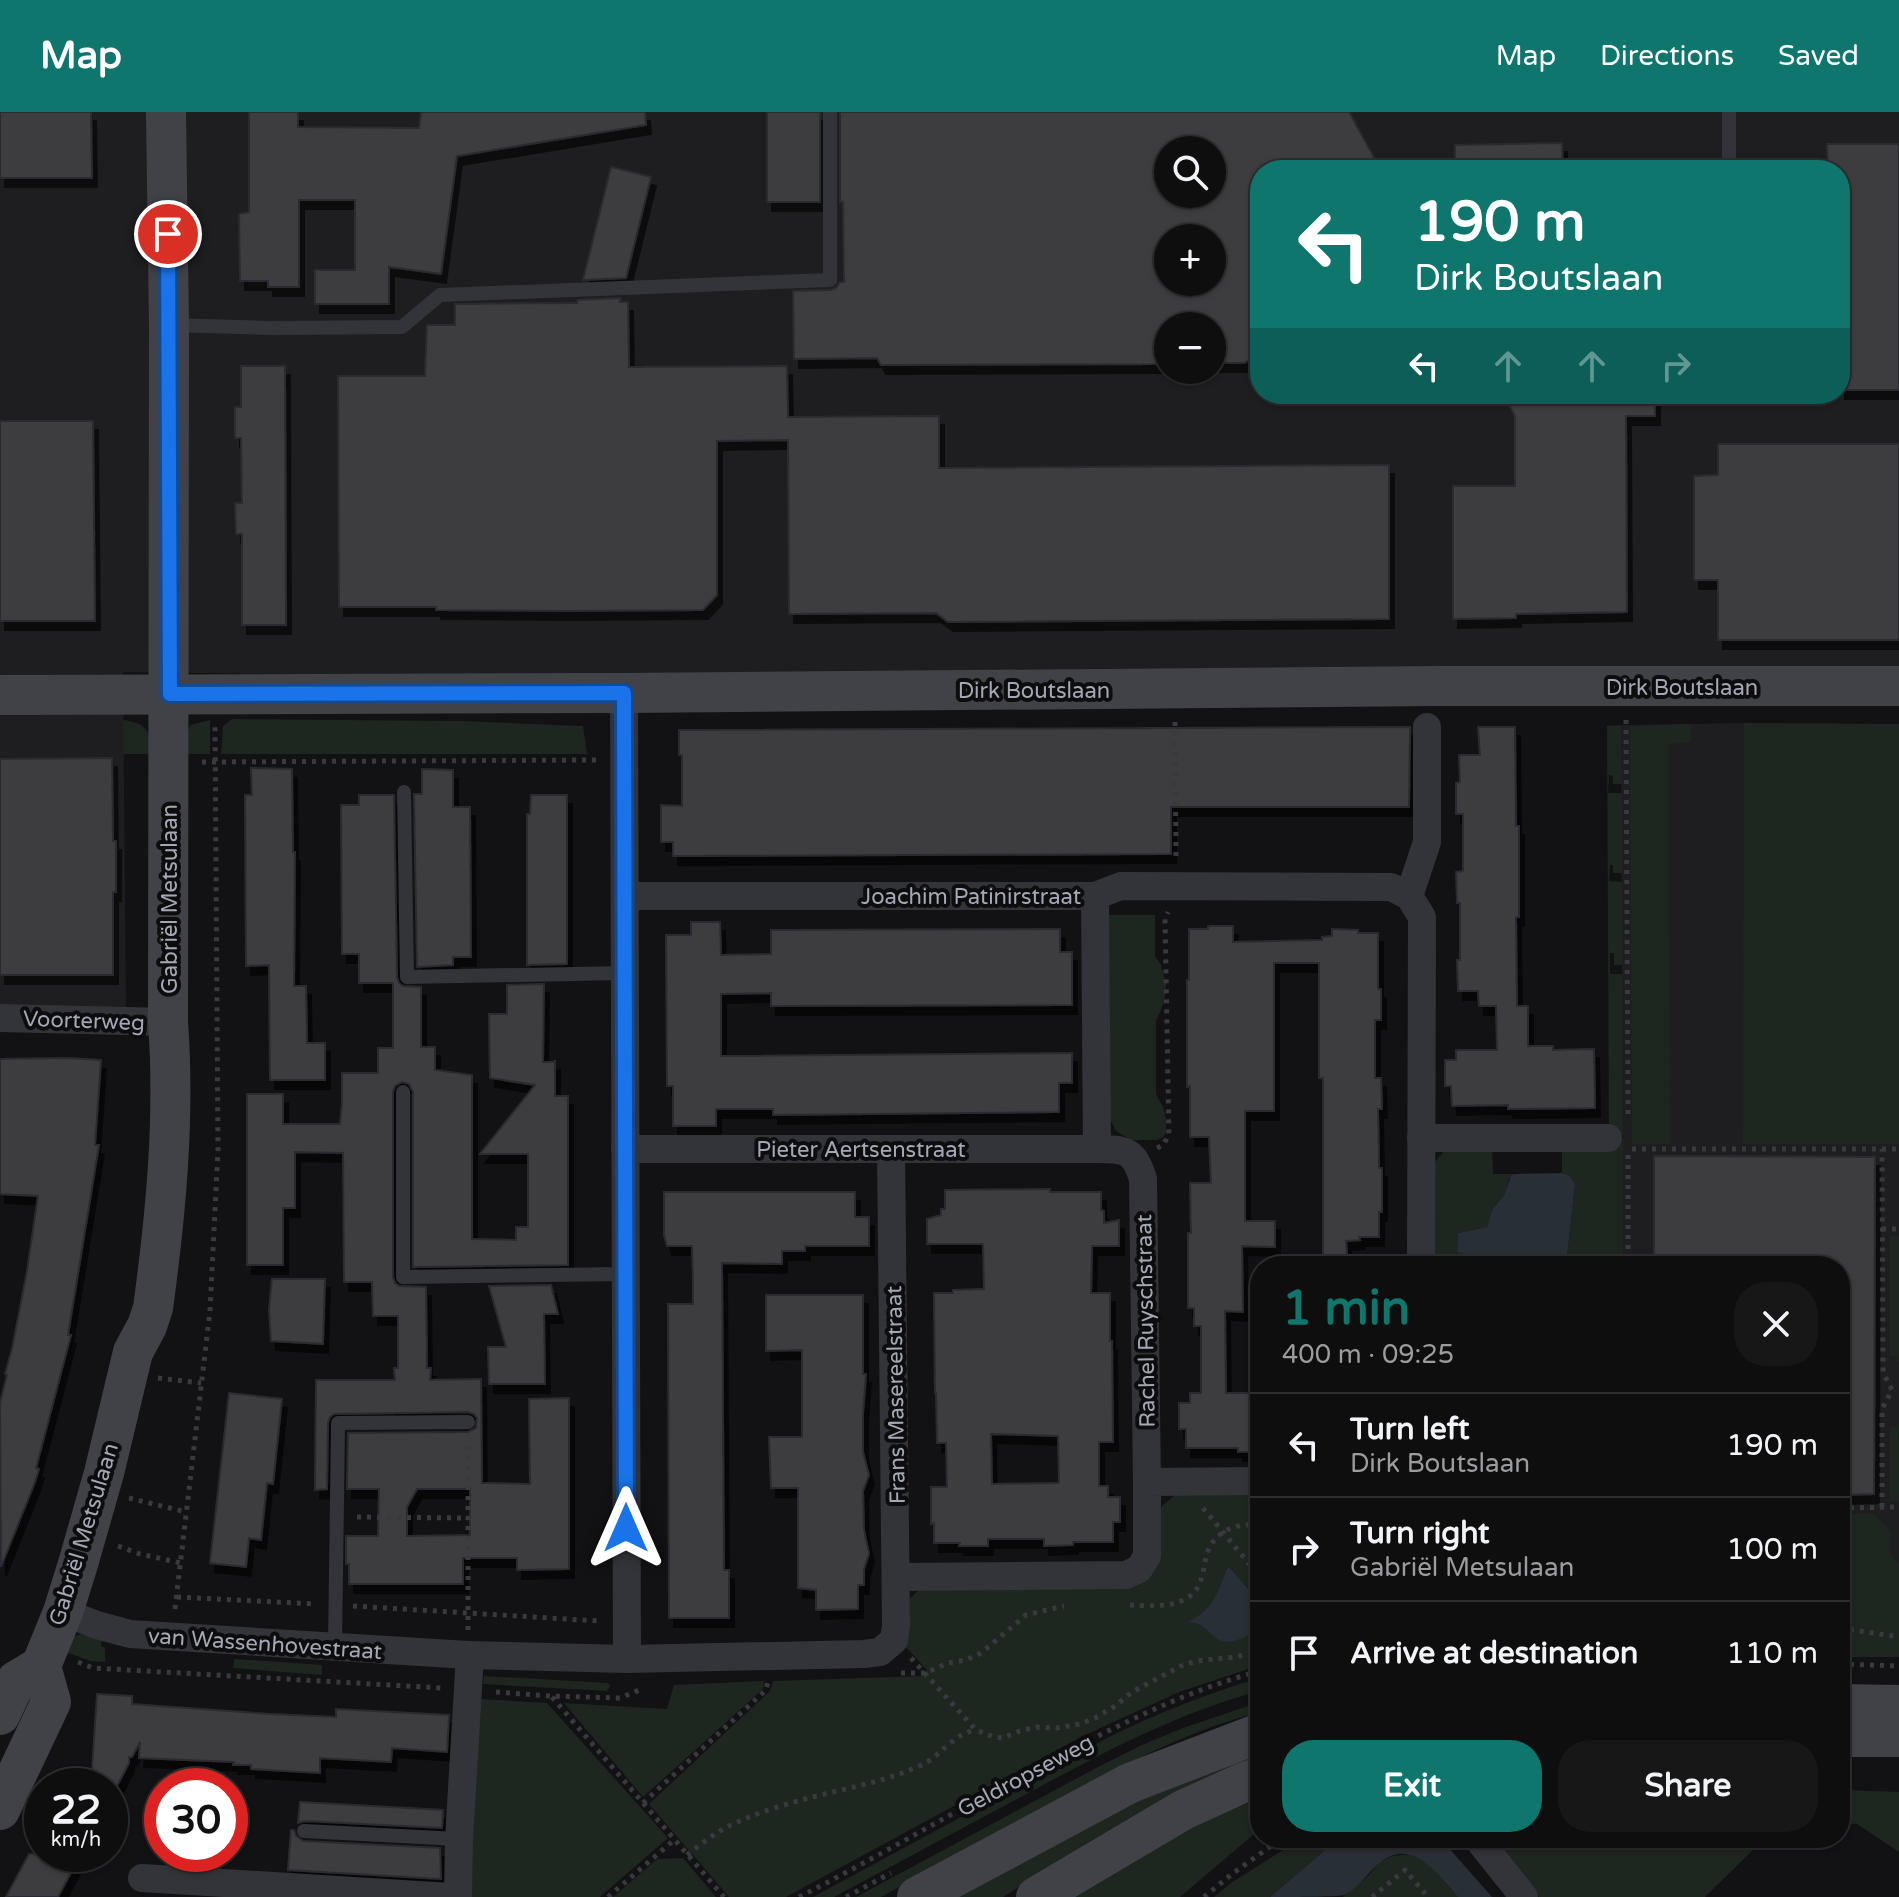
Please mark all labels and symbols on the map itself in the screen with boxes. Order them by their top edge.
pin [134,200,202,268]
street label: Dirk Boutslaan [1606,675,1758,701]
street label: Dirk Boutslaan [958,678,1110,704]
street label: Gabriël Metsulaan [157,804,183,994]
street label: Joachim Patinirstraat [861,884,1081,910]
street label: Voorterweg [23,1006,145,1036]
street label: Pieter Aertsenstraat [756,1137,966,1163]
street label: Rachel Ruyschstraat [1131,1214,1161,1428]
street label: Frans Masereelstraat [881,1286,911,1504]
street label: Gabriël Metsulaan [44,1440,124,1629]
position arrow [584,1486,668,1570]
street label: van Wassenhovestraat [147,1623,383,1665]
street label: Geldropseweg [953,1729,1098,1823]
speed limit sign: 30 [144,1768,248,1872]

